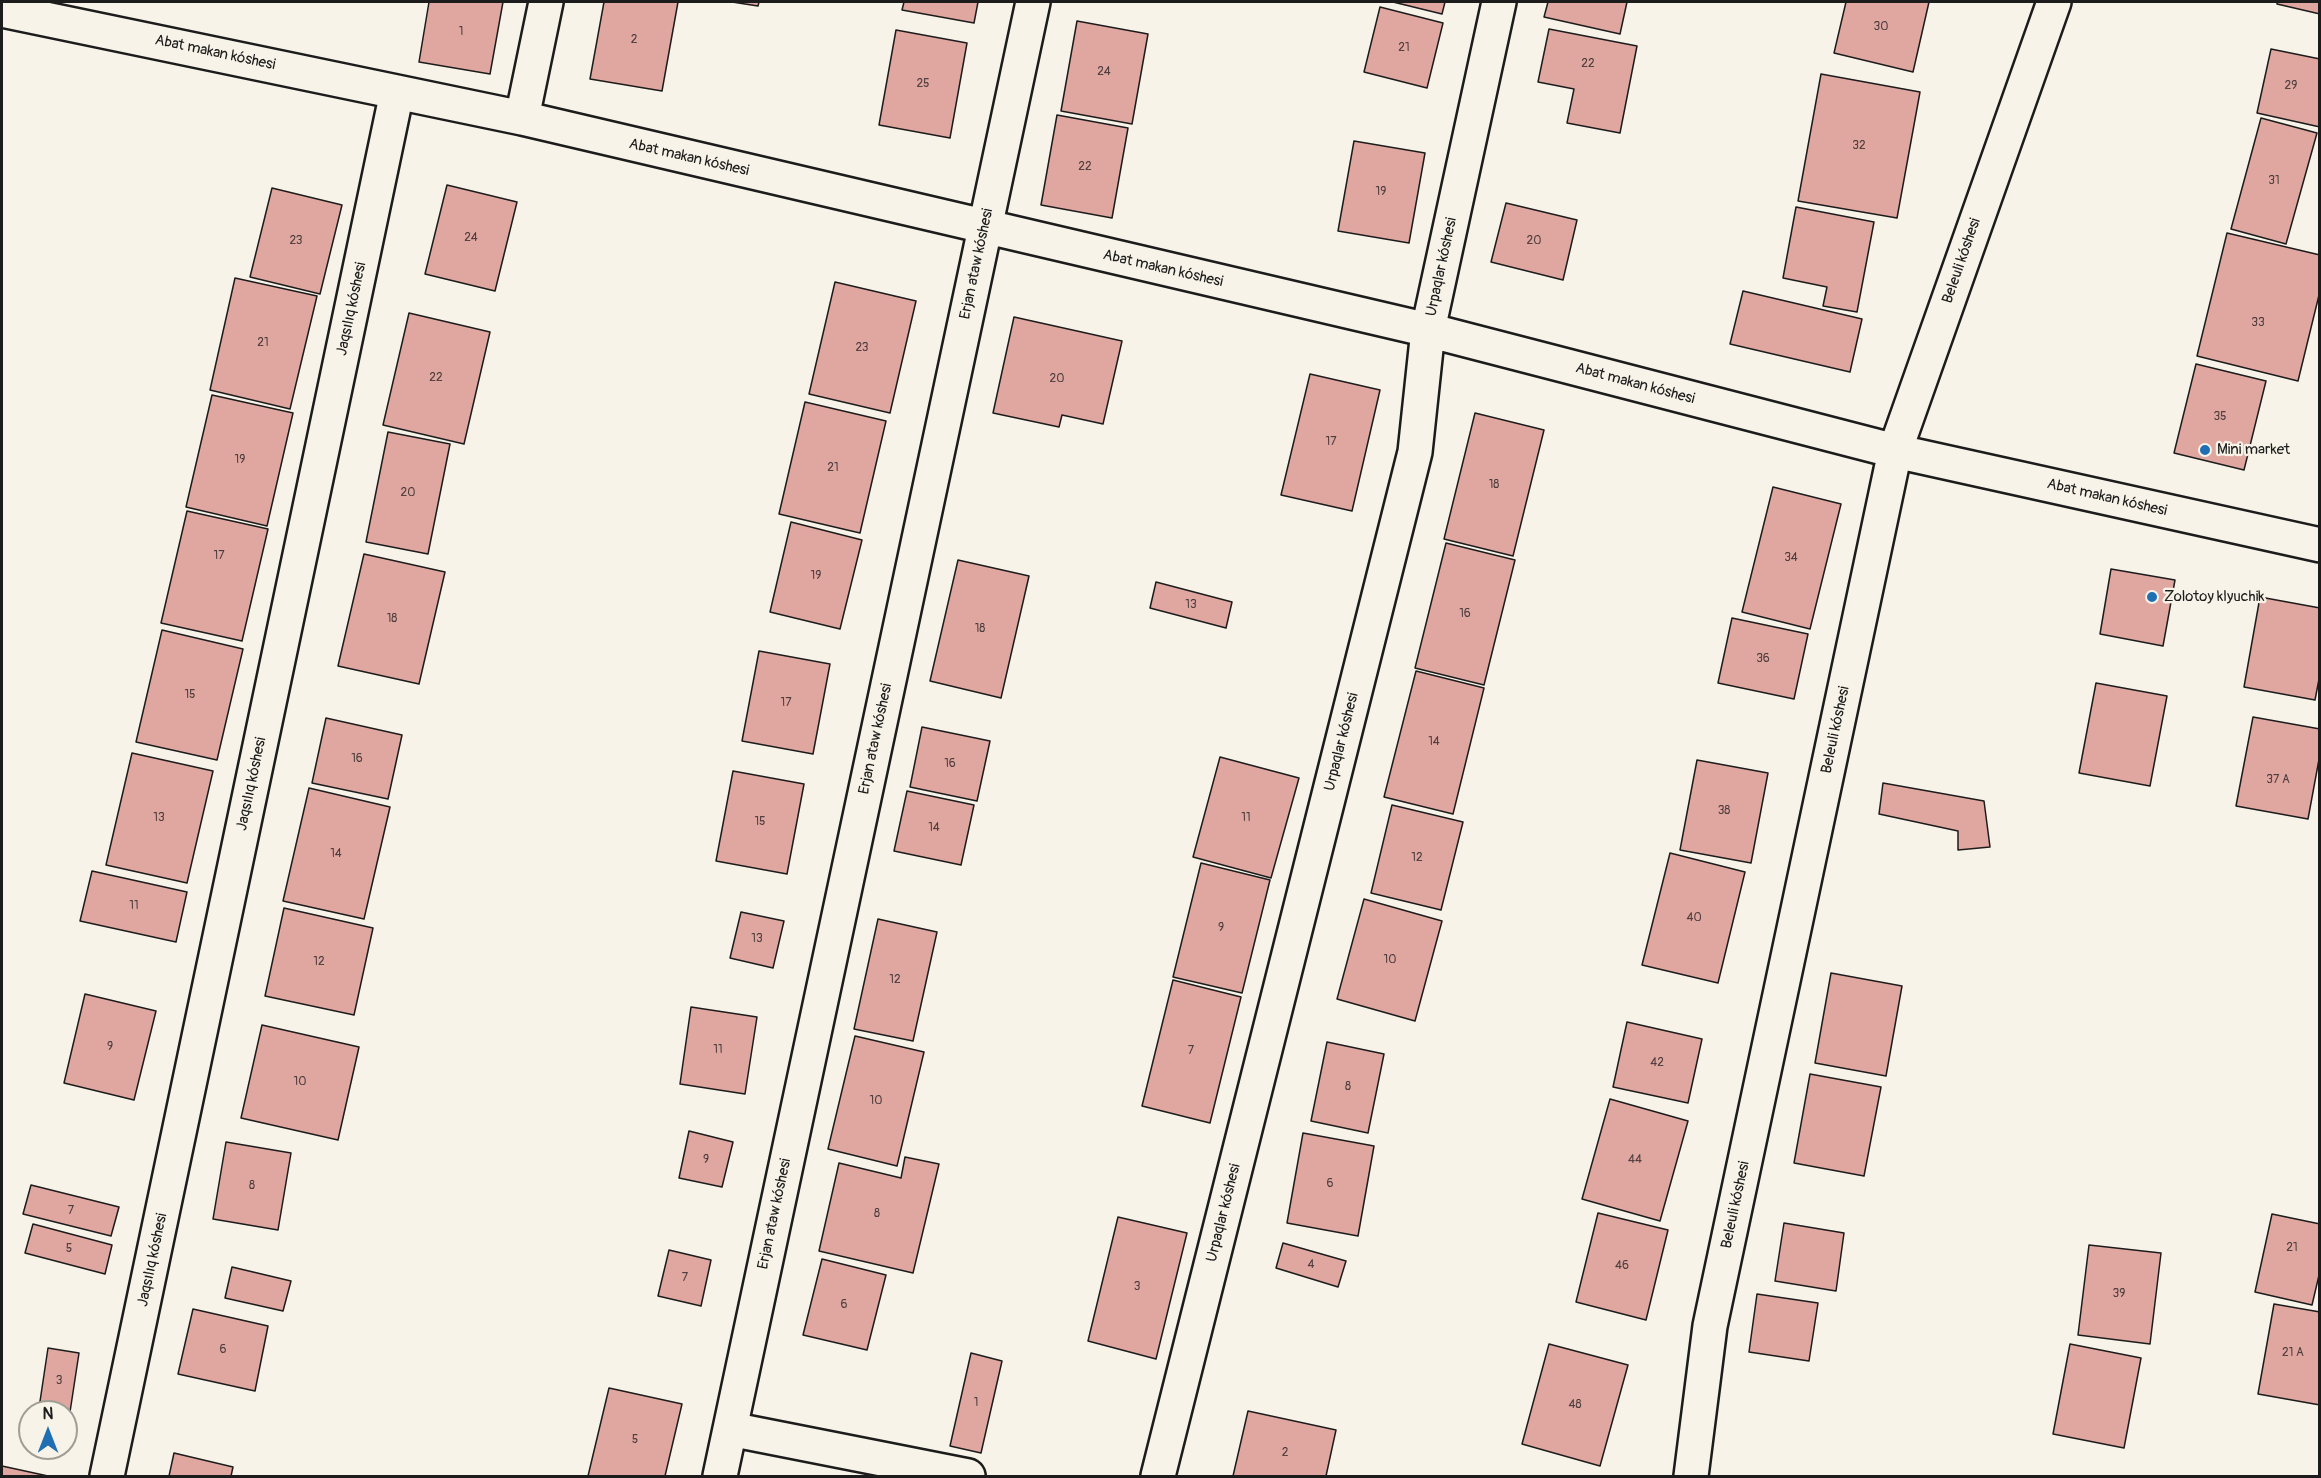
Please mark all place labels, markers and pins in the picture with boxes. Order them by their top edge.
place label: Mini market [2217,441,2290,459]
marker: Mini market [2198,443,2212,457]
place label: Zolotoy klyuchik [2164,588,2265,606]
marker: Zolotoy klyuchik [2145,590,2159,604]

